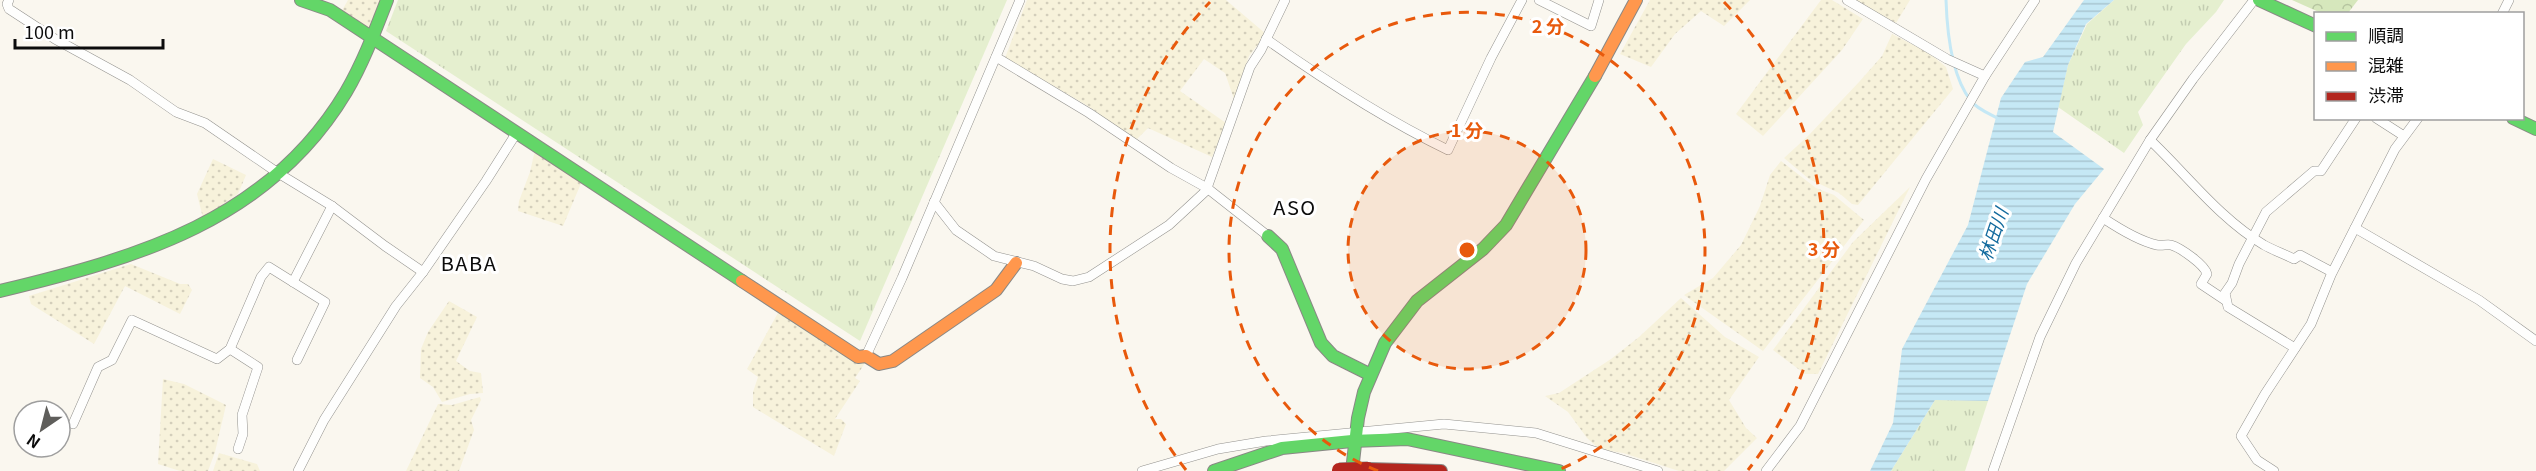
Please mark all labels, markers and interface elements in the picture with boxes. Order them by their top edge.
scale bar [15,12,164,50]
text: 2 分 [1532,12,1564,38]
legend [2314,12,2524,120]
text: 100 m [24,18,75,44]
text: 順調 [2368,21,2404,47]
text: 混雑 [2368,51,2404,77]
text: 渋滞 [2368,81,2404,107]
text: 1 分 [1451,116,1483,142]
district label: ASO [1273,192,1317,221]
water label: 林田川 [1971,202,2014,264]
text: 3 分 [1808,235,1840,261]
centre of rings [1457,240,1477,260]
district label: BABA [441,248,497,277]
north arrow [12,399,72,459]
text: N [21,429,45,455]

